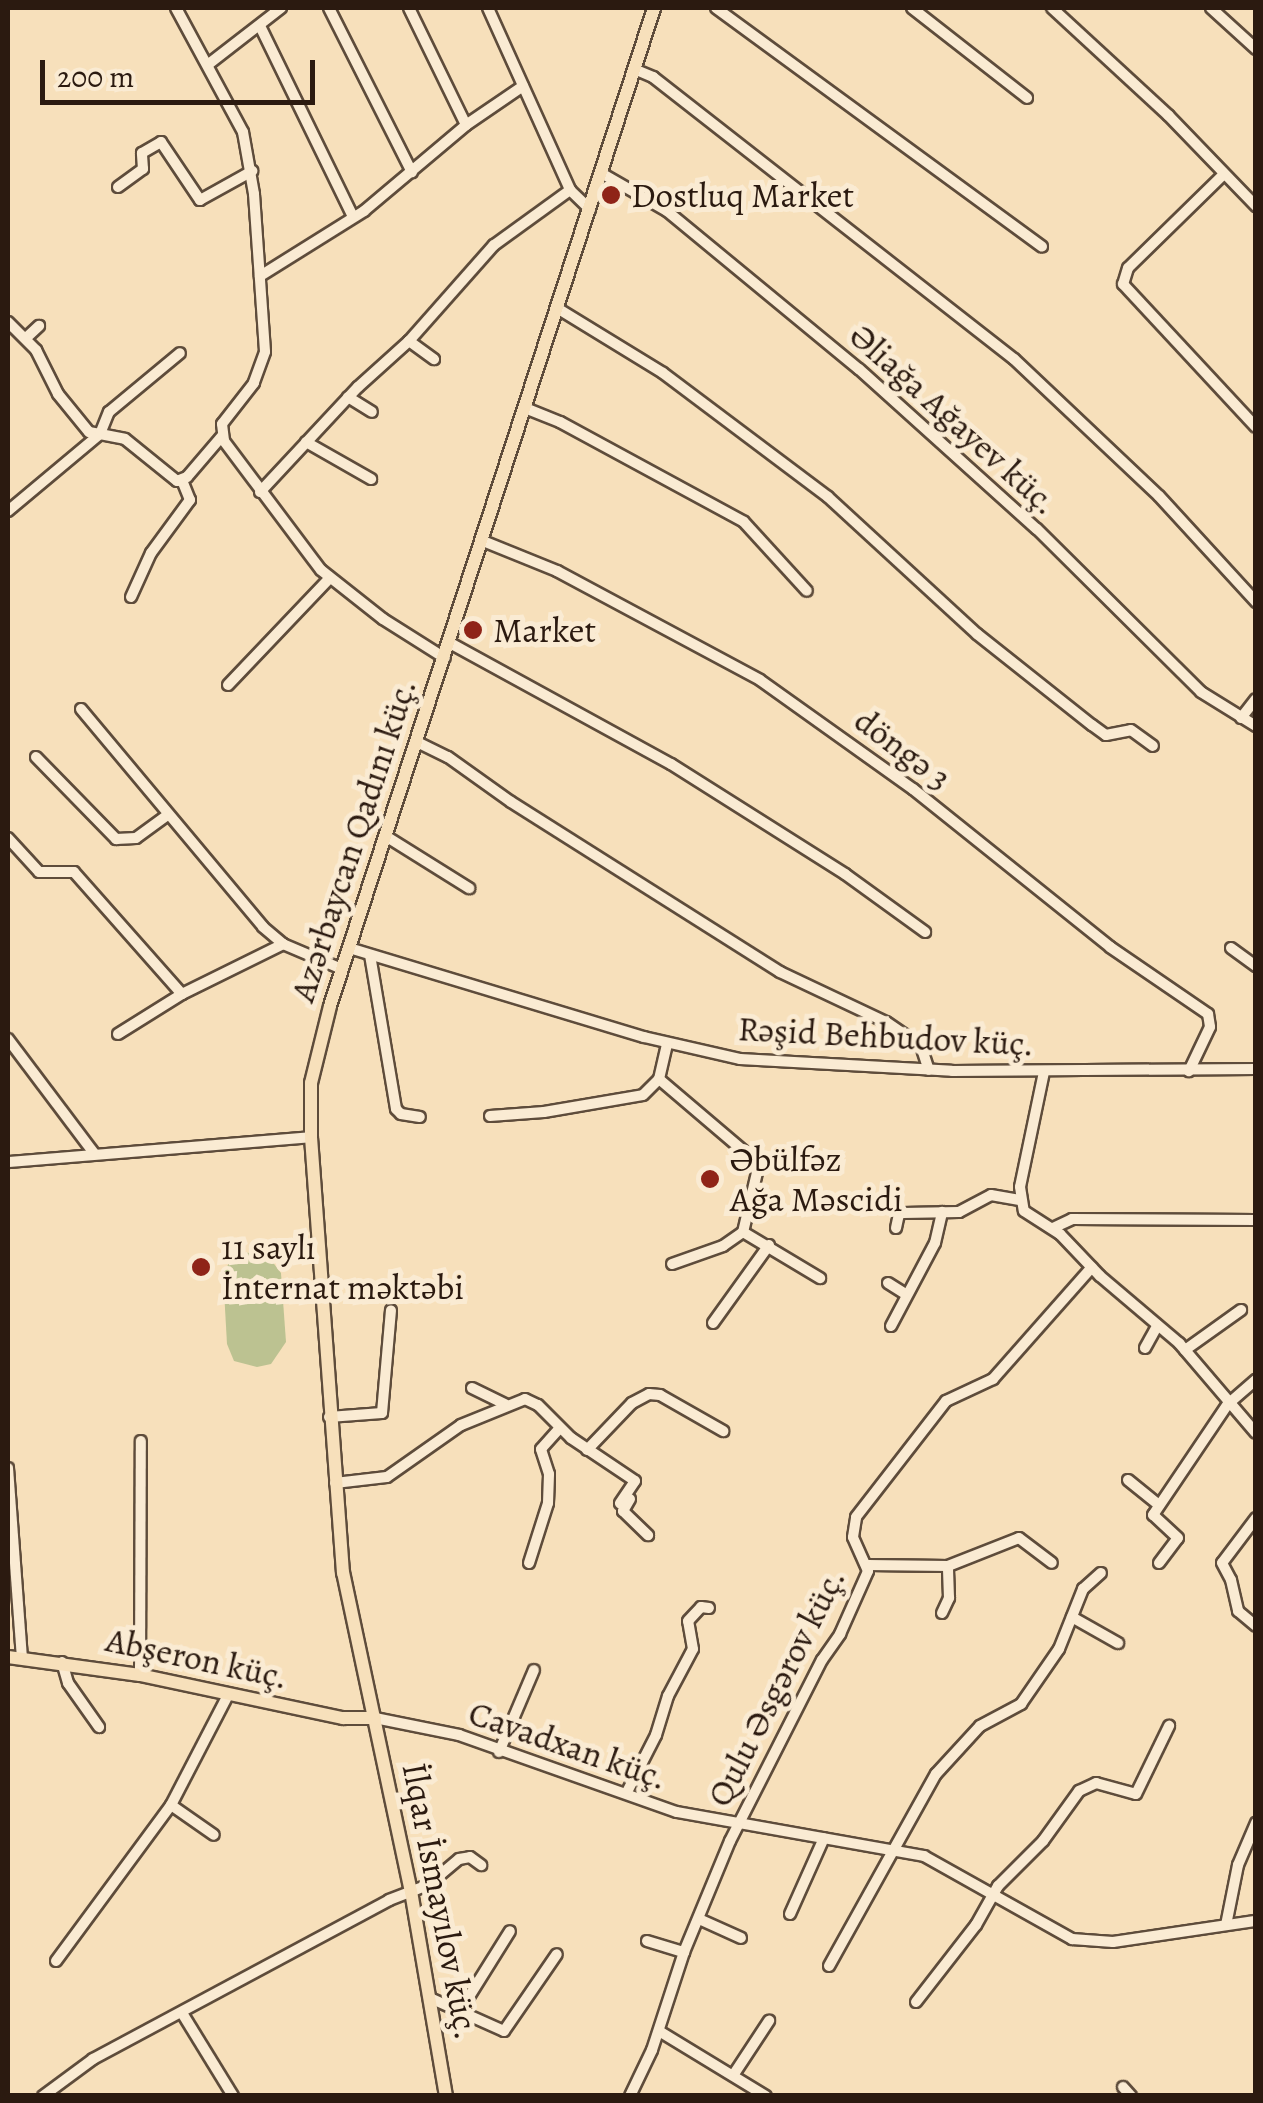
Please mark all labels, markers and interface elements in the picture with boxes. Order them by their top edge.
scale bar [45,40,320,102]
text: 200 m [57,57,134,97]
place label: Dostluq Market [631,174,854,216]
marker: Dostluq Market [600,184,622,206]
street label: Əliağa Ağayev küç. [841,314,1067,524]
place label: Market [493,609,596,651]
marker: Market [462,619,484,641]
street label: Azərbaycan Qadını küç. [281,673,425,1007]
street label: döngə 3 [846,699,960,799]
street label: Rəşid Behbudov küç. [737,1007,1035,1065]
place label: Əbülfəz Ağa Məscidi [730,1138,903,1220]
marker: Əbülfəz Ağa Məscidi [699,1168,721,1190]
place label: 11 saylı İnternat məktəbi [221,1226,464,1308]
marker: 11 saylı İnternat məktəbi [190,1256,212,1278]
street label: Qulu Əsgərov küç. [698,1561,854,1813]
street label: Abşeron küç. [102,1618,292,1698]
street label: Cavadxan küç. [463,1691,673,1799]
street label: İlqar İsmayılov küç. [394,1759,488,2043]

